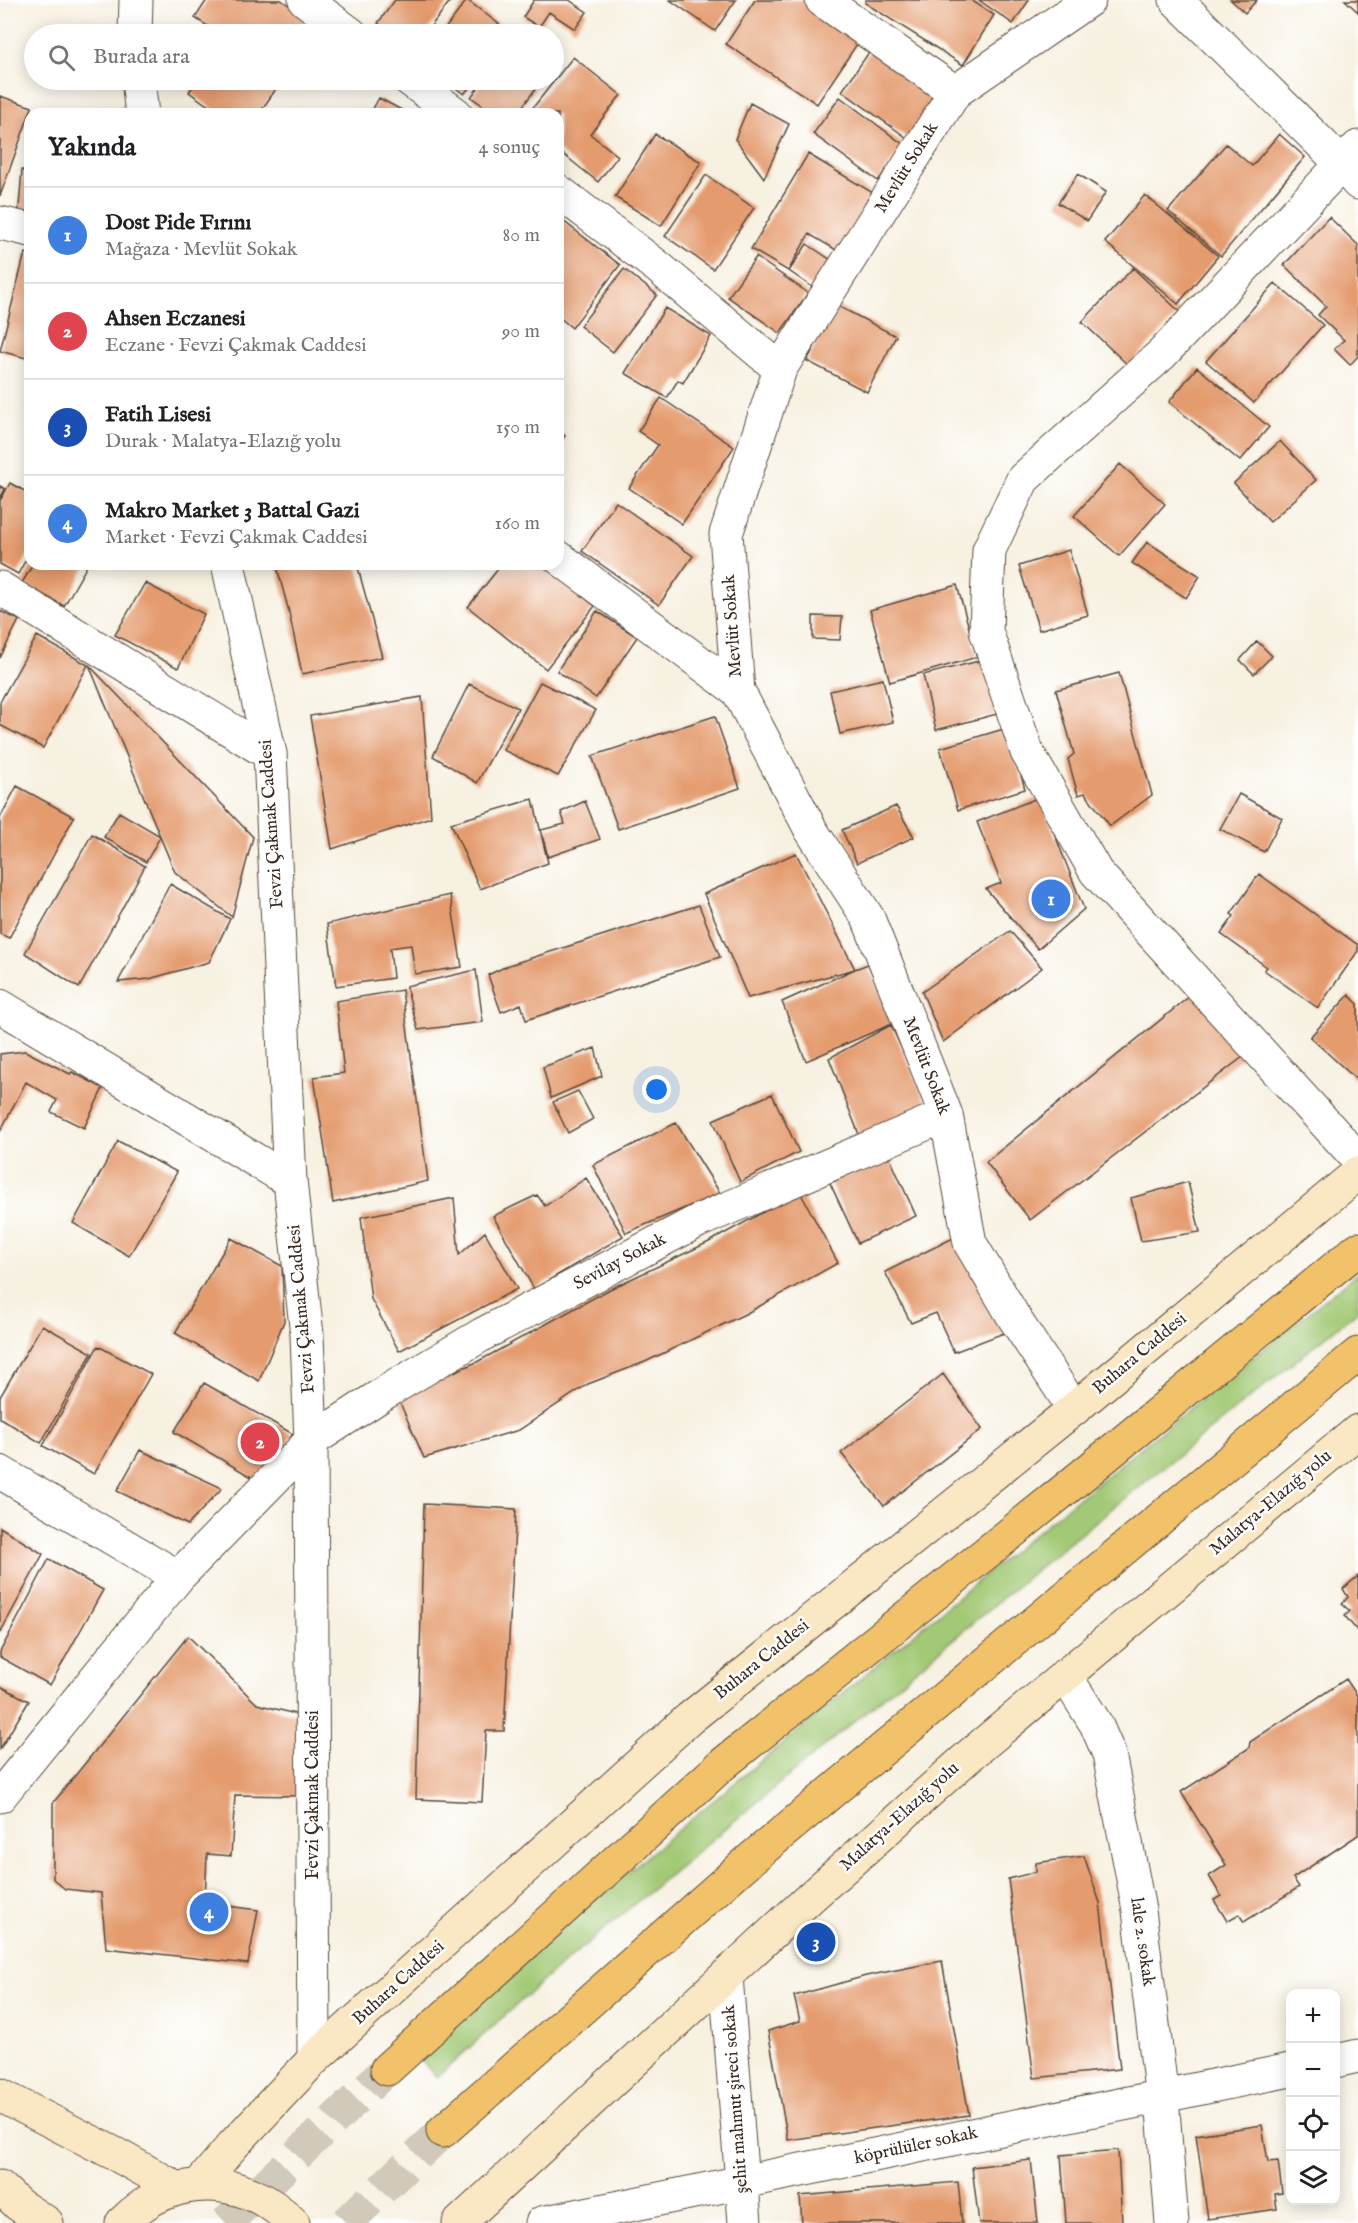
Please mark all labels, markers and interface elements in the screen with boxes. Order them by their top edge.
search box [24,24,564,90]
icon: search [45,41,78,74]
text: Burada ara [93,43,190,71]
street label: Mevlüt Sokak [870,118,944,218]
text: Yakında [48,131,136,164]
text: 4 sonuç [479,135,540,160]
text: Dost Pide Fırını [105,209,251,237]
text: 1 [64,223,71,248]
text: 80 m [503,223,540,248]
text: Mağaza · Mevlüt Sokak [105,237,298,262]
text: Ahsen Eczanesi [105,305,246,333]
text: 2 [63,319,72,344]
text: 90 m [502,319,540,344]
text: Eczane · Fevzi Çakmak Caddesi [105,333,367,358]
text: Fatih Lisesi [105,401,211,429]
text: 3 [64,415,71,440]
text: 150 m [496,415,540,440]
text: Durak · Malatya-Elazığ yolu [105,429,341,454]
text: Makro Market 3 Battal Gazi [105,497,360,525]
text: 4 [63,511,72,536]
text: 160 m [494,511,540,536]
text: Market · Fevzi Çakmak Caddesi [105,525,368,550]
street label: Mevlüt Sokak [718,573,748,678]
street label: Fevzi Çakmak Caddesi [255,739,289,909]
pin: 1 [1032,876,1070,922]
street label: Mevlüt Sokak [897,1014,955,1119]
your location [642,1075,671,1104]
street label: Fevzi Çakmak Caddesi [283,1223,321,1394]
street label: Sevilay Sokak [570,1228,671,1296]
street label: Buhara Caddesi [1088,1308,1192,1400]
pin: 2 [240,1420,280,1464]
street label: Malatya-Elazığ yolu [1205,1445,1337,1561]
street label: Buhara Caddesi [710,1614,815,1705]
street label: Fevzi Çakmak Caddesi [302,1710,325,1880]
street label: Malatya-Elazığ yolu [836,1757,964,1877]
pin: 4 [190,1890,228,1934]
street label: lale 2. sokak [1124,1896,1160,1988]
pin: 3 [796,1920,836,1964]
street label: Buhara Caddesi [348,1935,450,2030]
map controls [1286,1989,1340,2205]
button: + [1286,1989,1340,2043]
street label: şehit mahmut şireci sokak [718,2004,754,2195]
button: − [1286,2043,1340,2097]
button: locate [1286,2097,1340,2151]
street label: köprülüler sokak [852,2122,980,2170]
button: layers [1286,2151,1340,2205]

